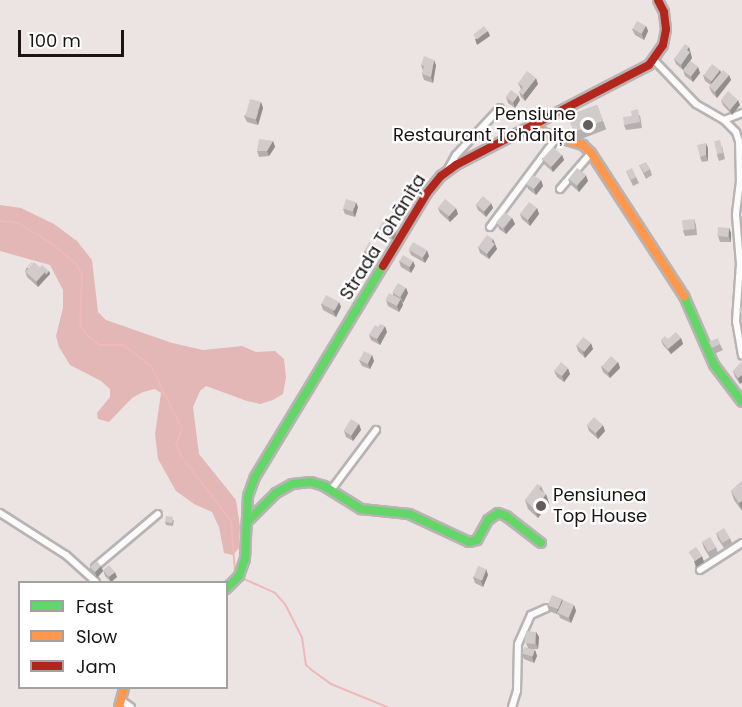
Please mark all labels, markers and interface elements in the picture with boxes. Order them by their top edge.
scale bar [21,18,128,56]
text: 100 m [29,28,81,53]
place label: Pensiune Restaurant Tohănița [393,104,576,146]
marker: Pensiune Restaurant Tohănița [581,118,595,132]
street label: Strada Tohănița [335,170,431,304]
place label: Pensiunea Top House [553,485,647,528]
marker: Pensiunea Top House [534,499,548,513]
legend [18,581,228,689]
text: Fast [76,594,113,619]
text: Slow [76,624,117,649]
text: Jam [76,654,116,679]

